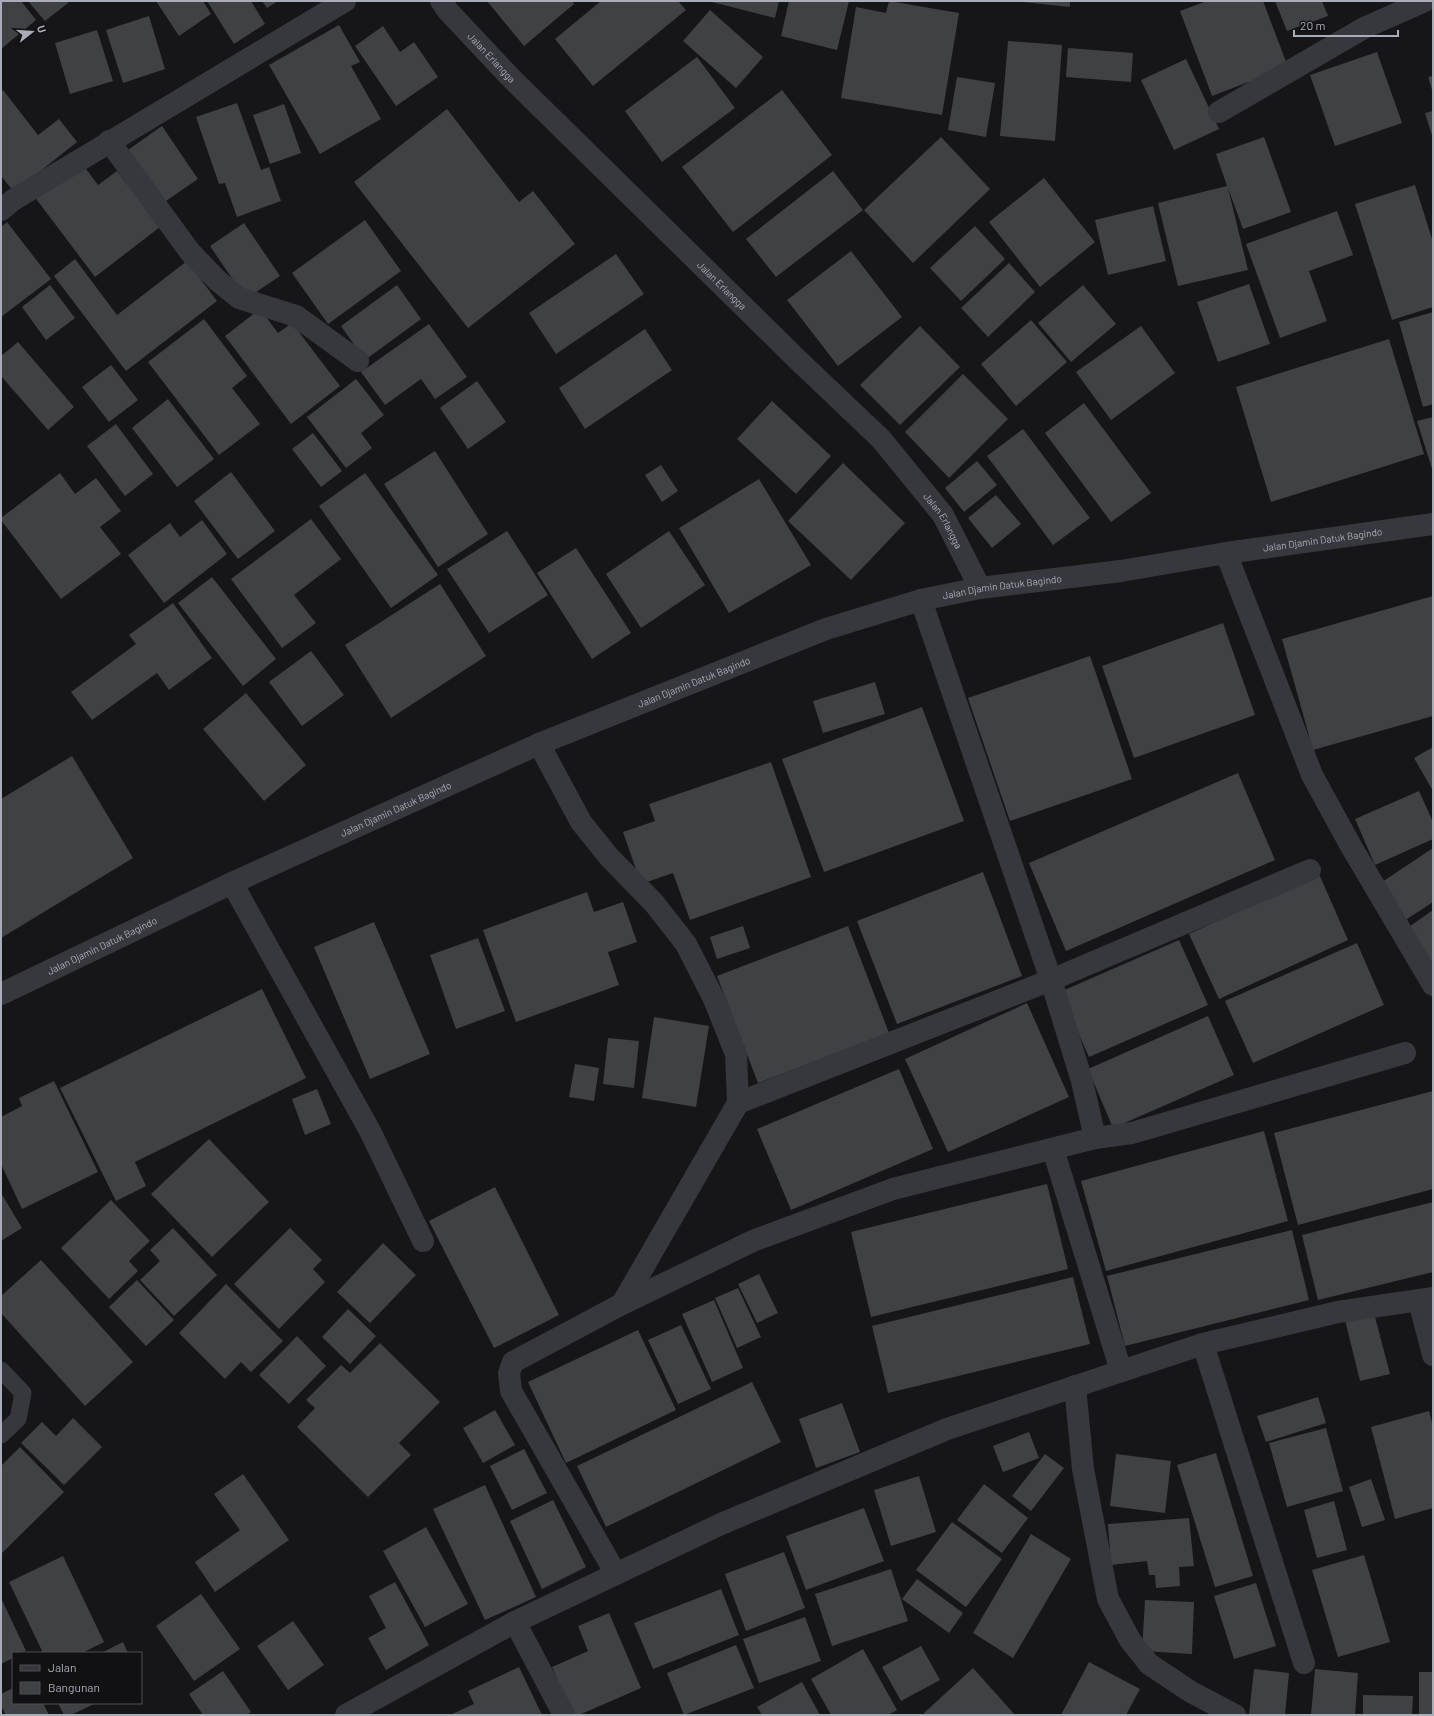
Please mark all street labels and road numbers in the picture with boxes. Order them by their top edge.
street label: Jalan Erlangga [465,30,518,85]
street label: Jalan Erlangga [695,259,749,312]
street label: Jalan Erlangga [921,490,965,551]
street label: Jalan Djamin Datuk Bagindo [1262,525,1383,554]
street label: Jalan Djamin Datuk Bagindo [941,572,1062,602]
street label: Jalan Djamin Datuk Bagindo [636,654,752,710]
street label: Jalan Djamin Datuk Bagindo [338,779,453,839]
street label: Jalan Djamin Datuk Bagindo [45,914,159,977]

